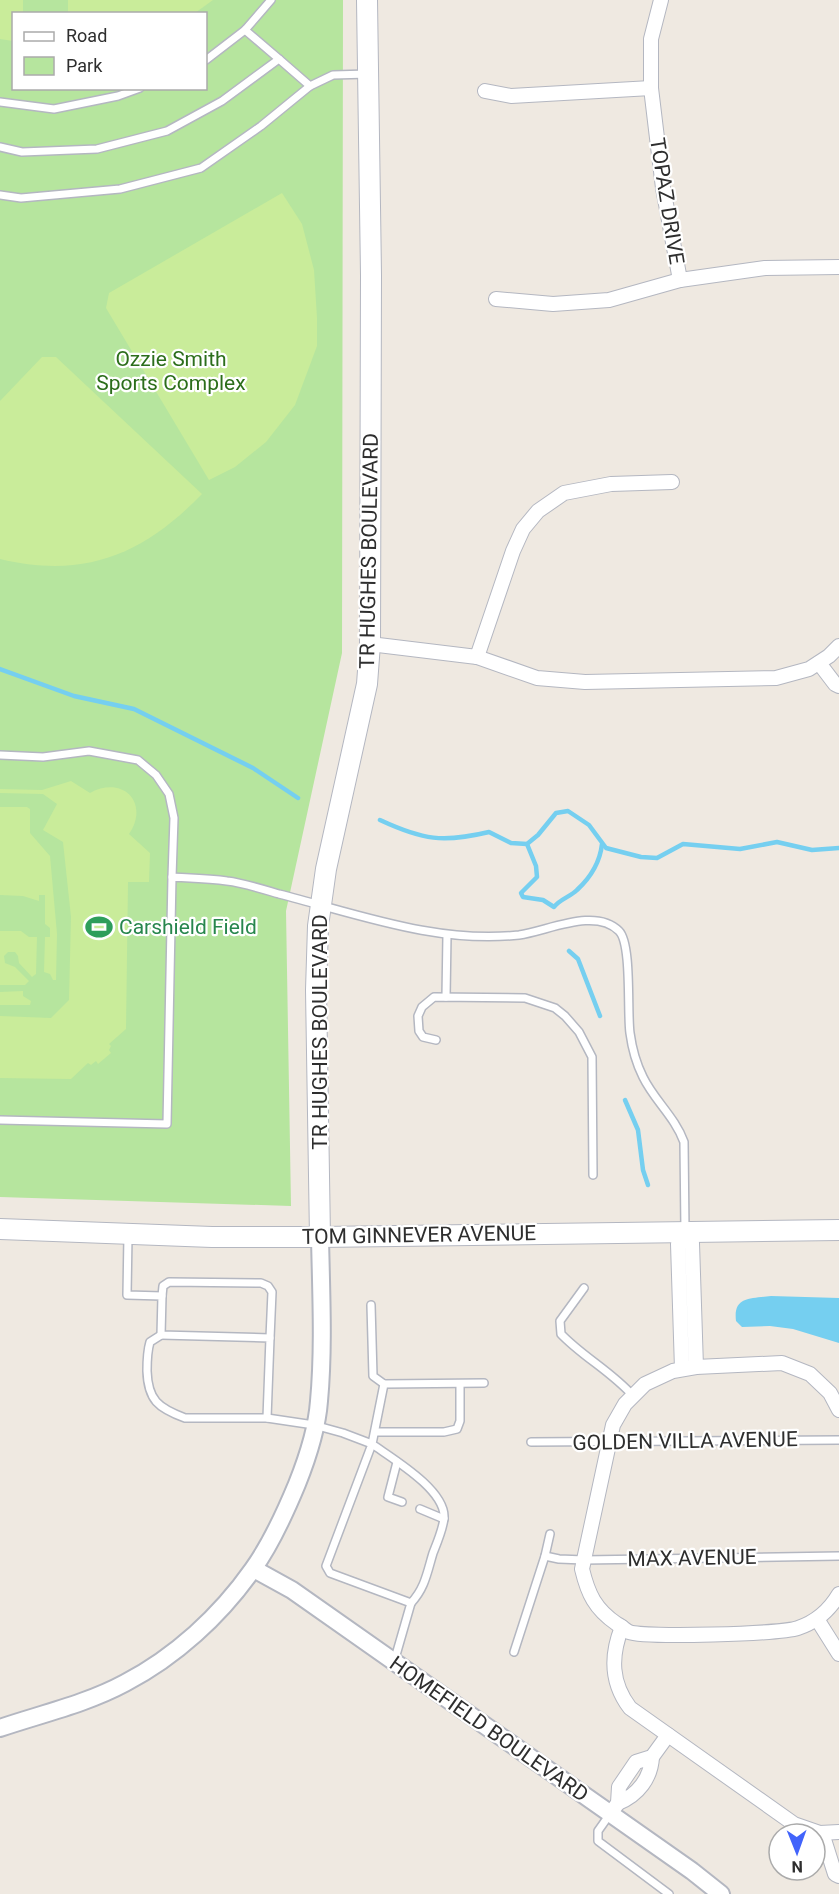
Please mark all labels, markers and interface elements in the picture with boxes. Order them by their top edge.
legend [12,12,207,90]
text: Road [66,25,107,46]
text: Park [66,55,103,76]
street label: TOPAZ DRIVE [645,136,689,266]
park label: Ozzie Smith Sports Complex [96,347,246,395]
street label: TR HUGHES BOULEVARD [355,433,383,669]
sports icon: Carshield Field [84,912,114,942]
street label: TR HUGHES BOULEVARD [308,914,332,1150]
place label: Carshield Field [119,915,257,939]
street label: TOM GINNEVER AVENUE [302,1221,536,1249]
street label: GOLDEN VILLA AVENUE [572,1427,798,1455]
street label: MAX AVENUE [627,1545,757,1571]
street label: HOMEFIELD BOULEVARD [385,1651,593,1807]
north arrow [767,1822,827,1882]
text: N [791,1857,803,1876]

